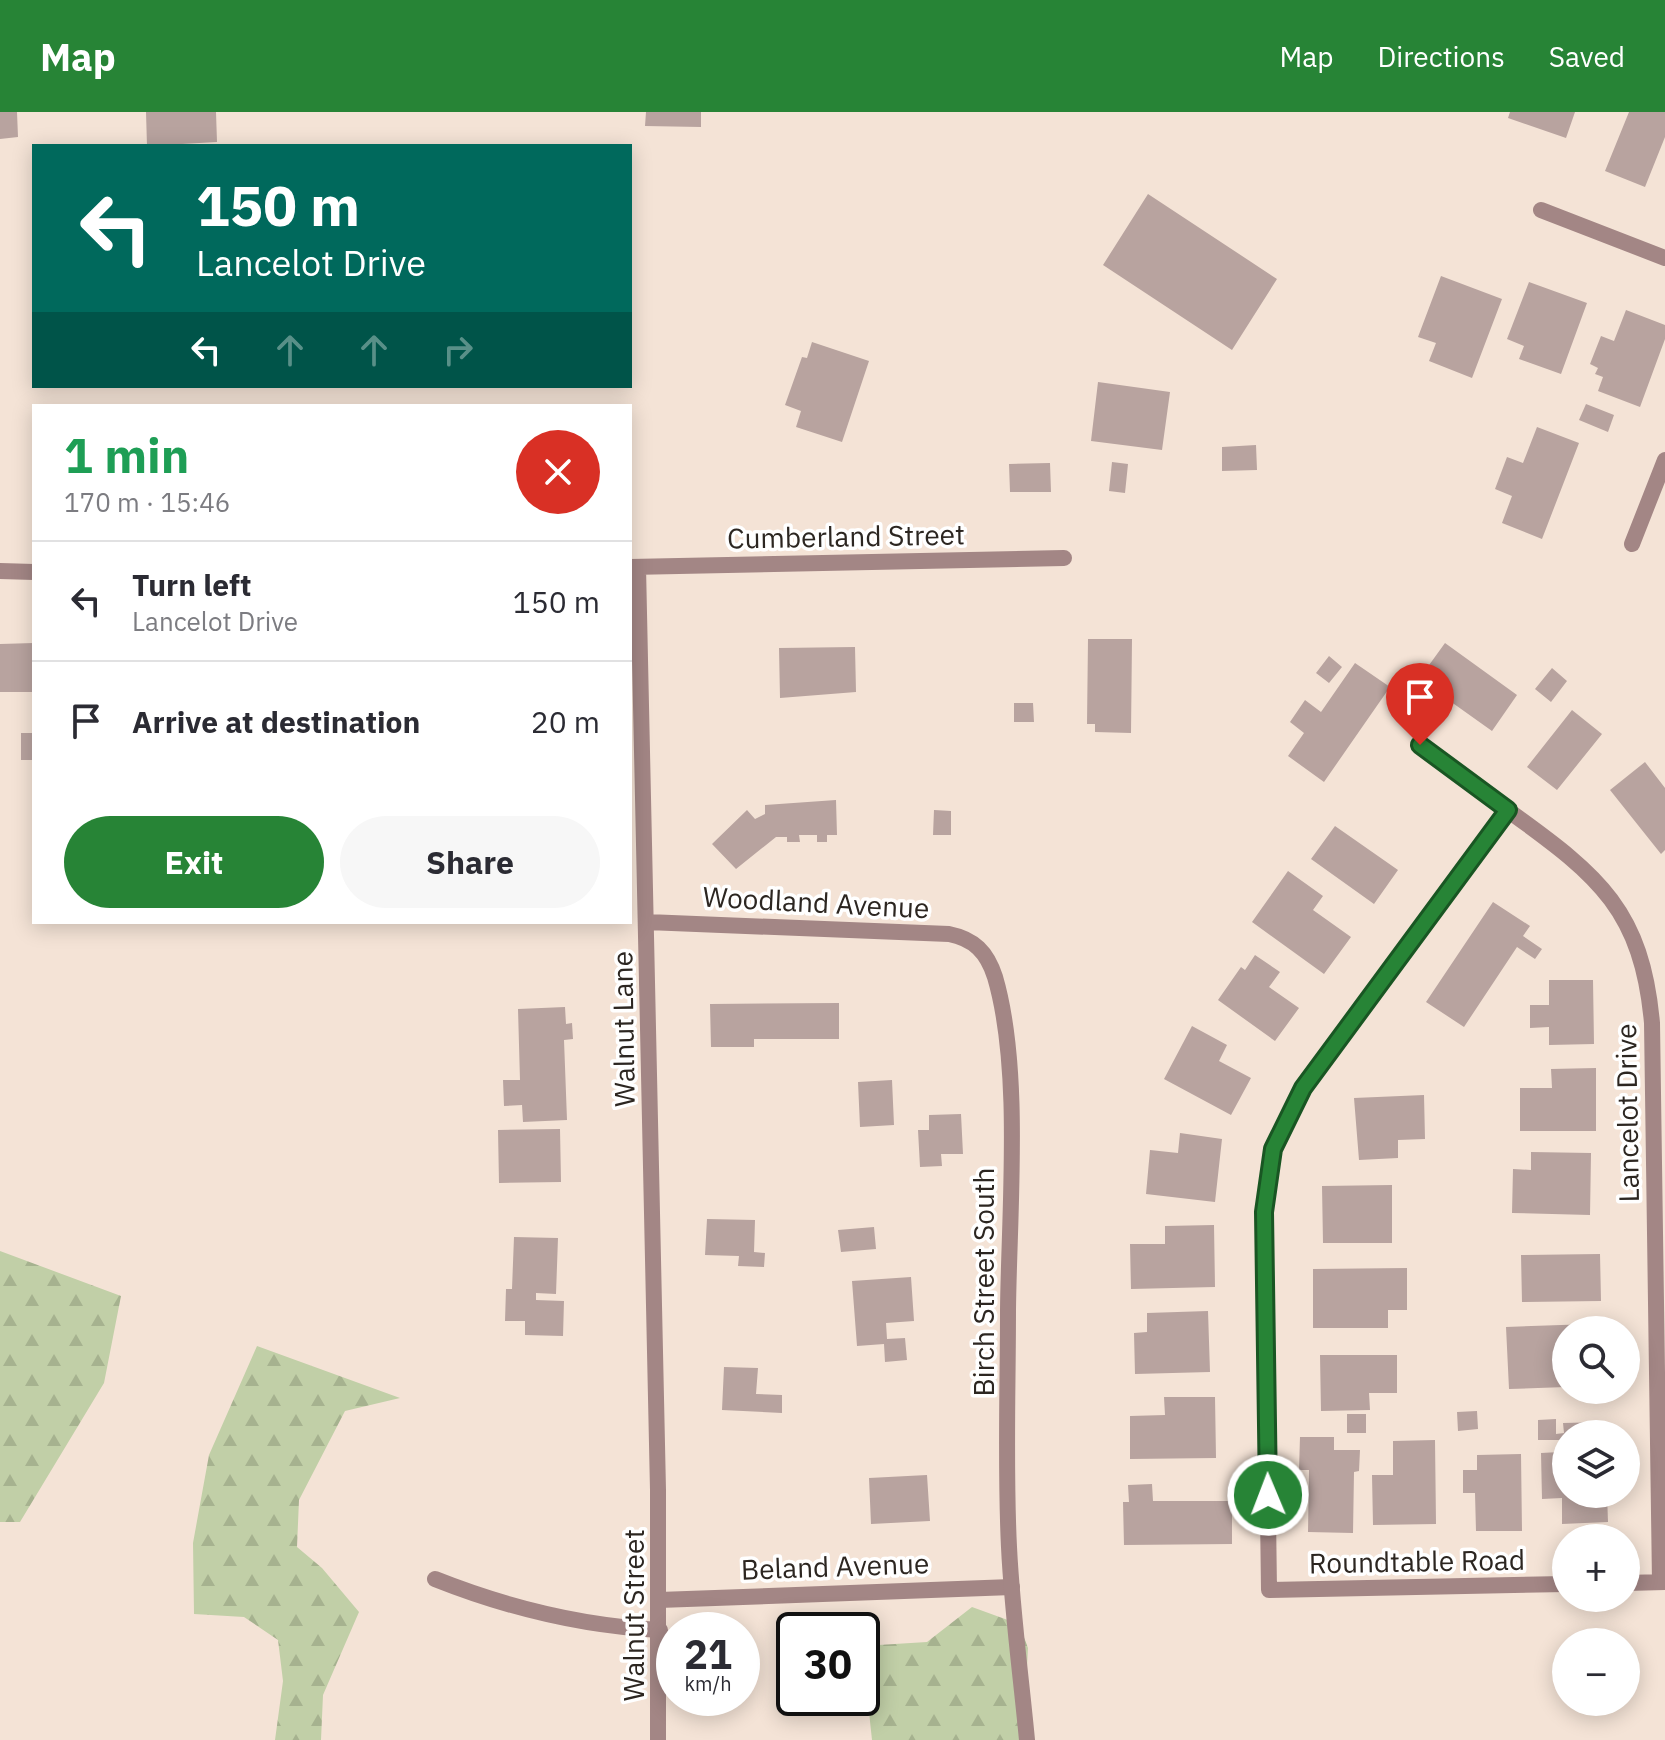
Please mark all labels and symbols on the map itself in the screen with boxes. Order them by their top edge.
street label: Cumberland Street [727,515,965,557]
pin [1386,663,1454,745]
street label: Woodland Avenue [702,878,930,926]
street label: Walnut Lane [603,951,643,1107]
street label: Lancelot Drive [1607,1023,1647,1203]
street label: Birch Street South [965,1167,1002,1397]
position arrow [1226,1453,1310,1537]
street label: Walnut Street [615,1529,652,1701]
street label: Roundtable Road [1309,1541,1525,1581]
street label: Beland Avenue [740,1544,930,1588]
speed limit sign: 30 [776,1612,880,1716]

